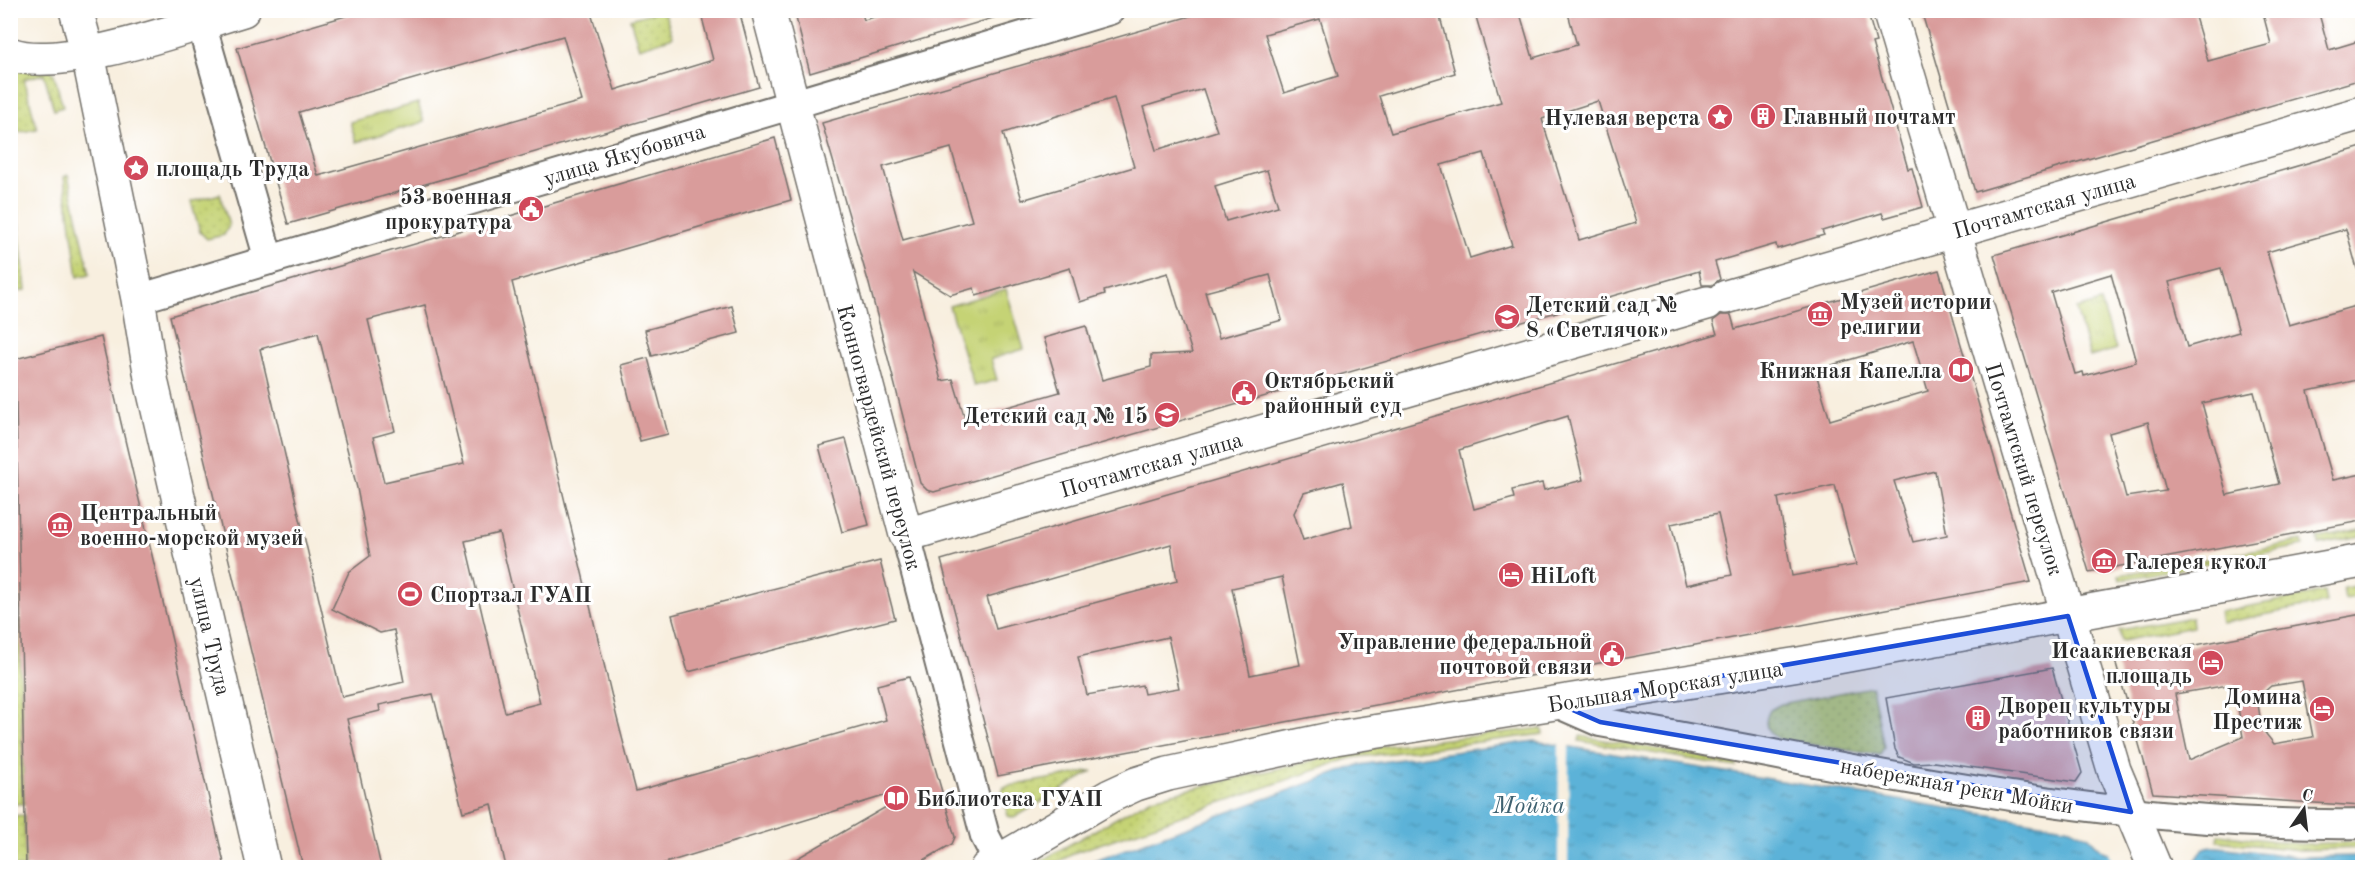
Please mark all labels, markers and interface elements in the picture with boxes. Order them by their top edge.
building icon: Главный почтамт [1748,101,1778,131]
place icon: Нулевая верста [1705,102,1735,132]
place label: Главный почтамт [1782,107,1956,129]
place label: Нулевая верста [1544,108,1700,130]
street label: улица Якубовича [541,121,708,191]
place icon: площадь Труда [121,153,151,183]
place label: площадь Труда [156,159,309,181]
street label: Почтамтская улица [1951,170,2139,244]
place label: 53 военная прокуратура [385,187,512,234]
public building icon: 53 военная прокуратура [516,194,546,224]
place label: Музей истории религии [1840,292,1992,339]
place label: Детский сад № 8 «Светлячок» [1526,295,1679,342]
museum icon: Музей истории религии [1805,299,1835,329]
street label: Конногвардейский переулок [832,302,924,573]
school or university icon: Детский сад № 8 «Светлячок» [1492,302,1522,332]
library icon: Книжная Капелла [1946,355,1976,385]
place label: Книжная Капелла [1759,361,1942,383]
street label: Почтамтский переулок [1980,361,2066,579]
place label: Октябрьский районный суд [1264,371,1402,418]
public building icon: Октябрьский районный суд [1229,378,1259,408]
school or university icon: Детский сад № 15 [1152,400,1182,430]
place label: Детский сад № 15 [963,406,1148,428]
street label: Почтамтская улица [1058,429,1246,503]
place label: Центральный военно-морской музей [80,503,304,550]
museum icon: Центральный военно-морской музей [45,510,75,540]
museum icon: Галерея кукол [2089,546,2119,576]
place label: Галерея кукол [2124,552,2267,574]
hotel icon: HiLoft [1496,560,1526,590]
place label: HiLoft [1530,566,1596,588]
street label: улица Труда [185,575,233,698]
sports icon: Спортзал ГУАП [395,579,425,609]
place label: Спортзал ГУАП [430,585,592,607]
place label: Управление федеральной почтовой связи [1338,632,1592,679]
public building icon: Управление федеральной почтовой связи [1597,639,1627,669]
place label: Исаакиевская площадь [2051,641,2192,688]
hotel icon: Исаакиевская площадь [2196,648,2226,678]
street label: Большая Морская улица [1546,658,1785,717]
place label: Домина Престиж [2212,687,2302,734]
hotel icon: Домина Престиж [2307,694,2337,724]
place label: Дворец культуры работников связи [1998,696,2174,743]
building icon: Дворец культуры работников связи [1963,703,1993,733]
street label: набережная реки Мойки [1838,756,2075,818]
north arrow [2274,779,2334,839]
library icon: Библиотека ГУАП [881,783,911,813]
text: С [2300,787,2314,805]
place label: Библиотека ГУАП [916,789,1103,811]
water label: Мойка [1492,795,1565,819]

